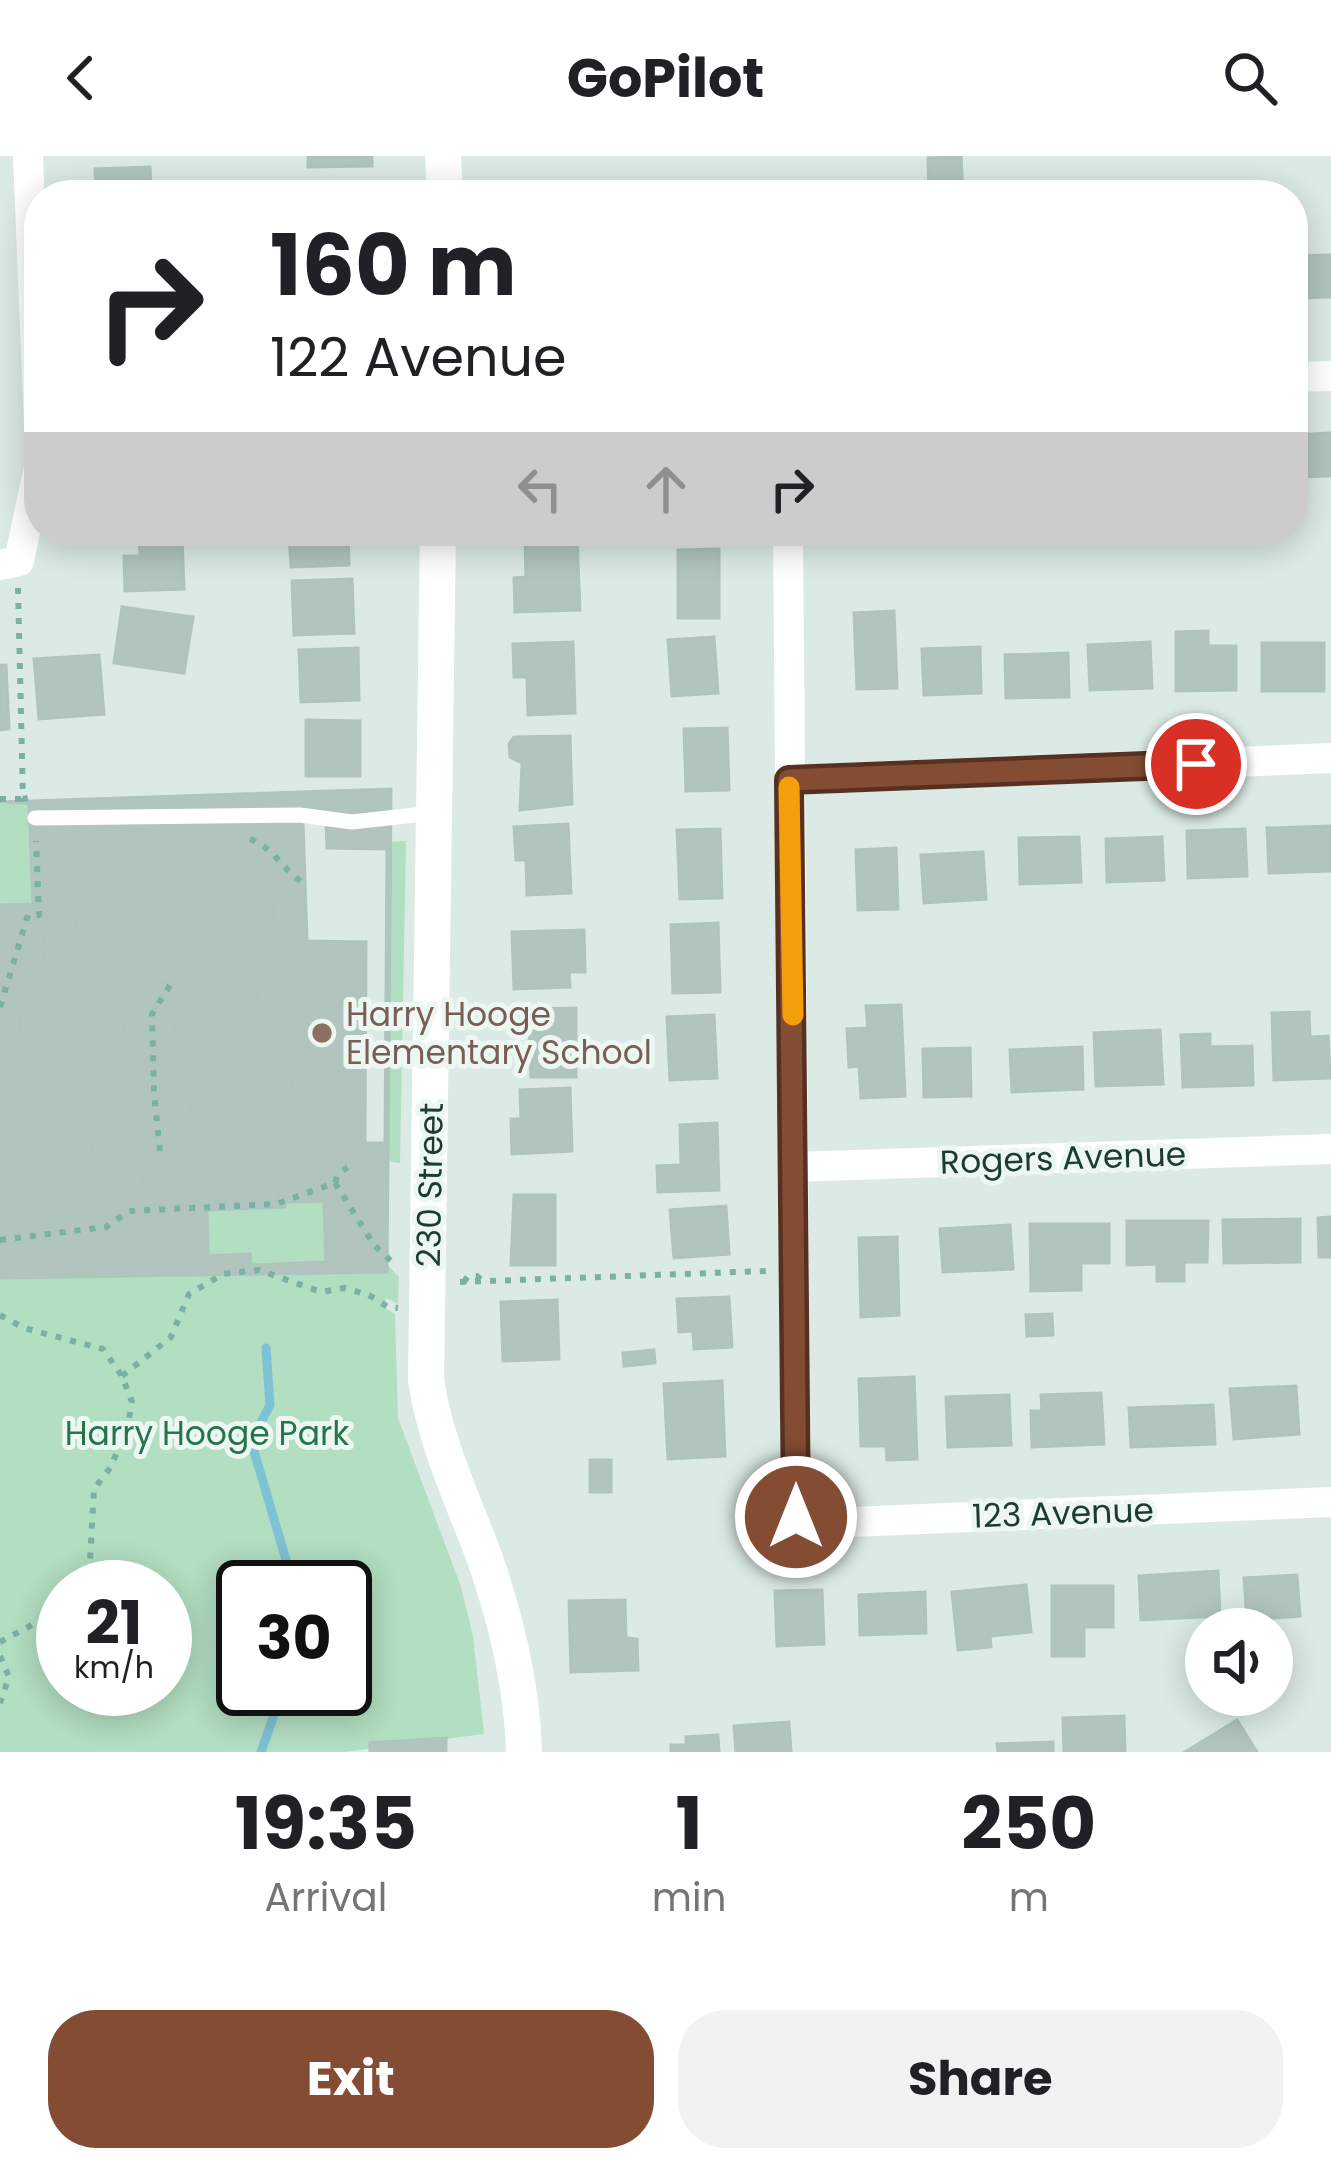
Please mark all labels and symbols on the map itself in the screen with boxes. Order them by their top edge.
pin [1145,713,1247,815]
place label: Harry Hooge Elementary School [346,991,652,1076]
marker: Harry Hooge Elementary School [309,1020,335,1046]
street label: 230 Street [405,1102,455,1268]
street label: Rogers Avenue [939,1130,1187,1186]
park label: Harry Hooge Park [65,1410,349,1457]
position arrow [733,1454,859,1580]
street label: 123 Avenue [971,1486,1155,1540]
speed limit sign: 30 [216,1560,372,1716]

